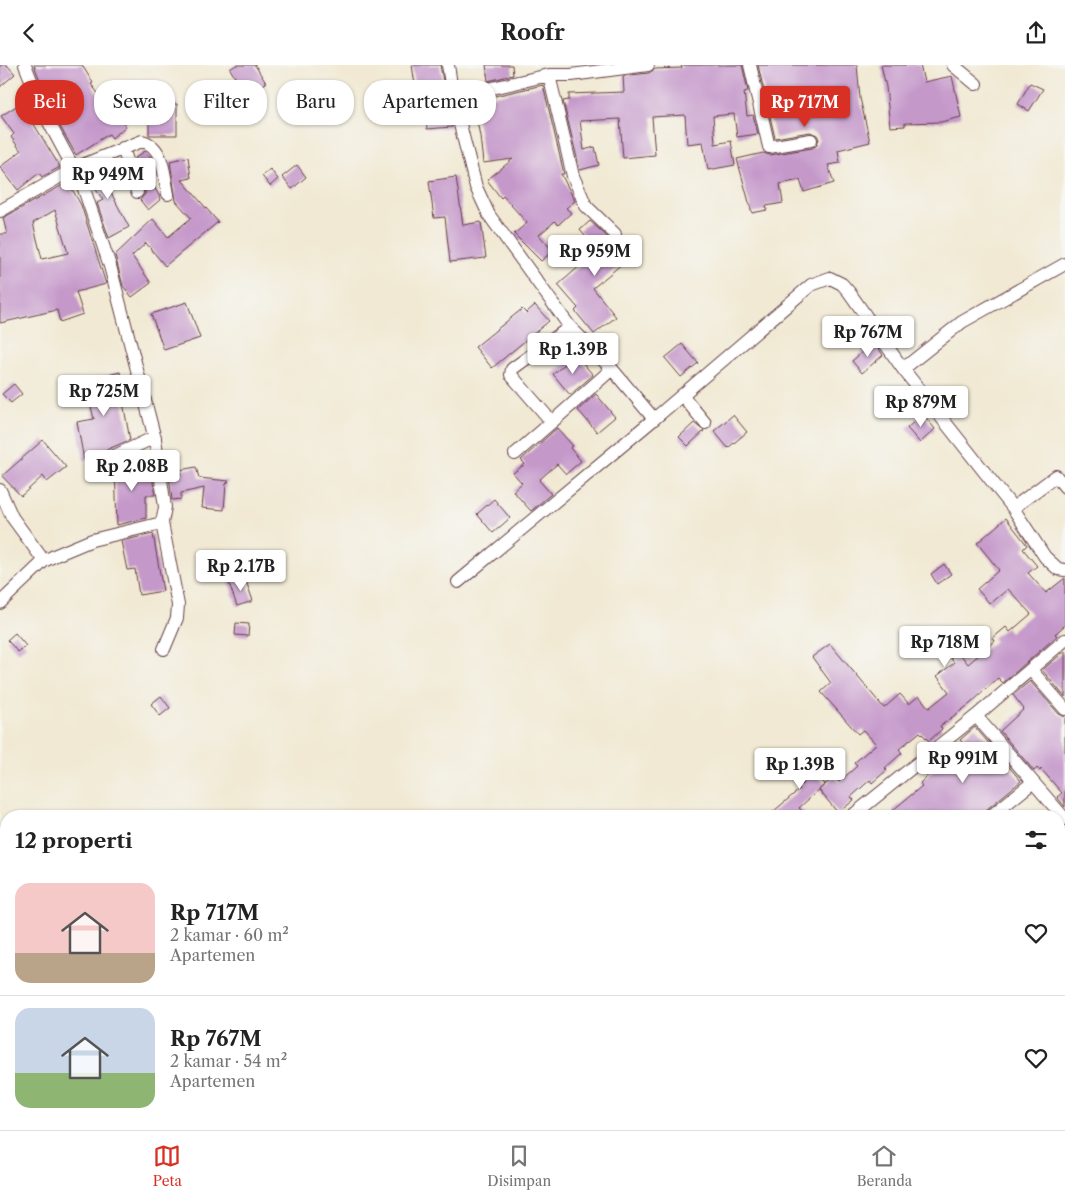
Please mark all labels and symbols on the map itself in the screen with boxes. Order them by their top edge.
pin: Rp 717M [759,85,851,128]
pin: Rp 949M [62,157,154,200]
pin: Rp 959M [549,235,641,277]
pin: Rp 767M [822,315,914,358]
pin: Rp 1.39B [521,333,625,375]
pin: Rp 725M [58,375,150,417]
pin: Rp 879M [875,385,967,428]
pin: Rp 2.08B [80,449,184,492]
pin: Rp 2.17B [189,549,293,592]
pin: Rp 718M [899,625,991,668]
pin: Rp 991M [917,741,1009,784]
pin: Rp 1.39B [748,747,852,790]

